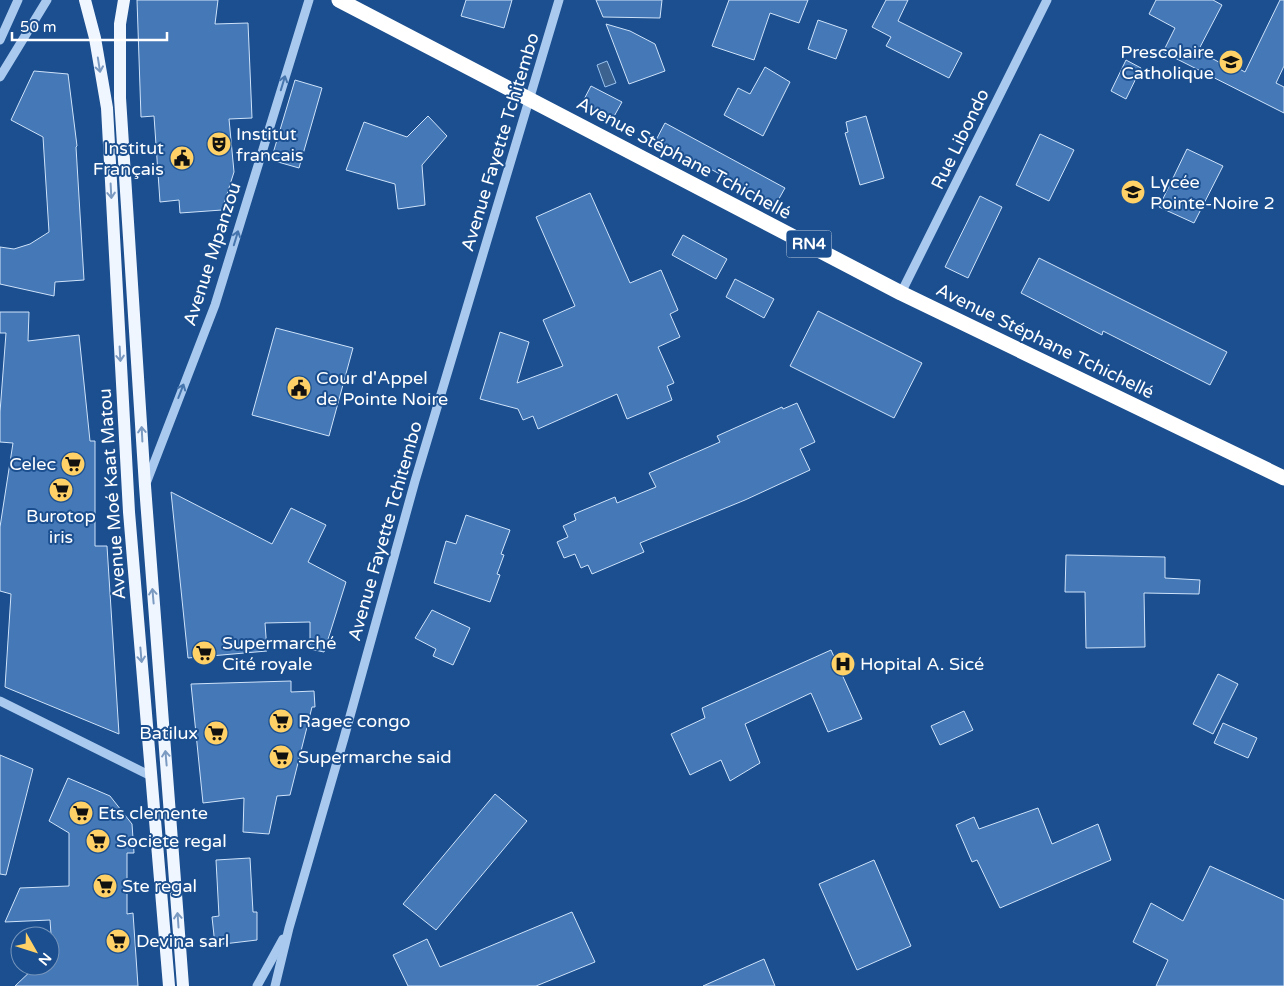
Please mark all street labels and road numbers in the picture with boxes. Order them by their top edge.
street label: Avenue Fayette Tchitembo [456,30,544,254]
street label: Rue Libondo [926,85,994,193]
street label: Avenue Stéphane Tchichellé [573,92,795,224]
street label: Avenue Mpanzou [178,179,246,329]
road number: RN4 [786,230,832,258]
street label: Avenue Stéphane Tchichellé [932,279,1158,403]
street label: Avenue Moé Kaat Matou [94,388,130,600]
street label: Avenue Fayette Tchitembo [343,419,427,643]

